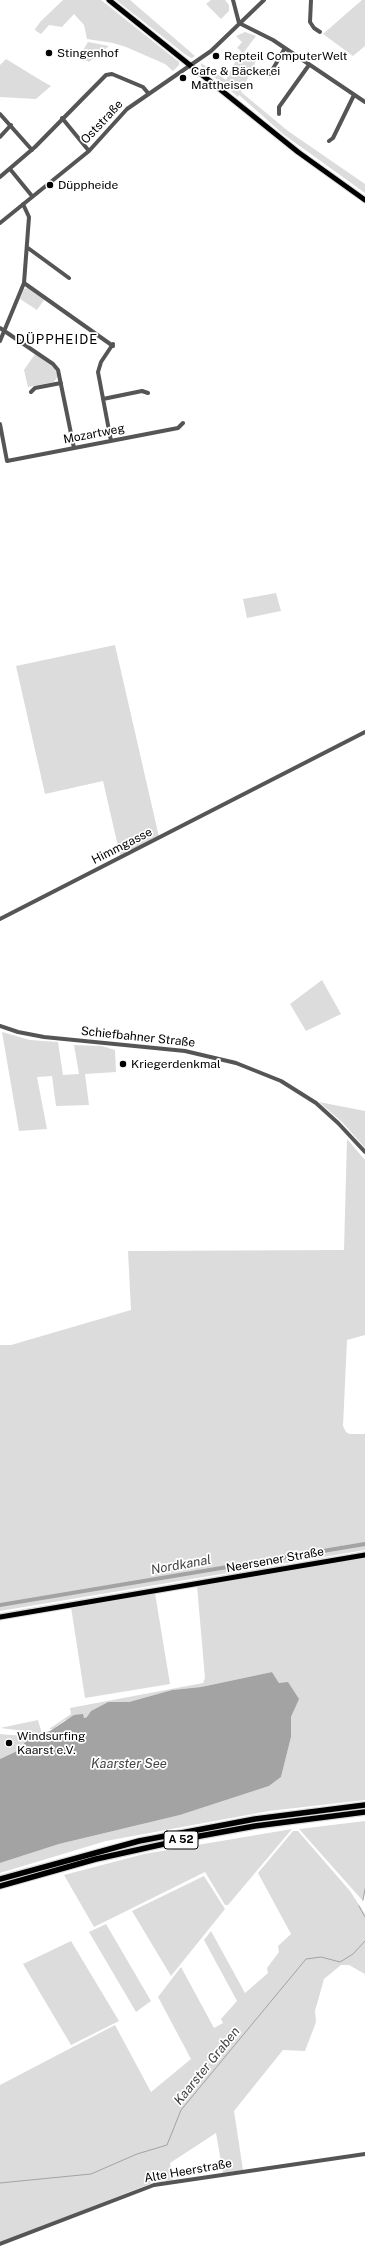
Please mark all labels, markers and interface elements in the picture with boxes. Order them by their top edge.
place label: Stingenhof [57,46,119,60]
marker: Stingenhof [44,48,54,58]
place label: Repteil ComputerWelt [224,49,348,63]
marker: Repteil ComputerWelt [211,51,221,61]
place label: Cafe & Bäckerei Mattheisen [191,64,280,92]
marker: Cafe & Bäckerei Mattheisen [178,73,188,83]
street label: Oststraße [78,97,126,147]
place label: Düppheide [58,178,118,192]
marker: Düppheide [45,180,55,190]
district label: DÜPPHEIDE [16,332,98,348]
street label: Mozartweg [62,421,126,447]
street label: Himmgasse [89,825,155,867]
street label: Schiefbahner Straße [80,1024,196,1050]
place label: Kriegerdenkmal [131,1057,221,1071]
marker: Kriegerdenkmal [118,1059,128,1069]
street label: Neersener Straße [225,1544,325,1576]
water label: Nordkanal [150,1552,212,1578]
place label: Windsurfing Kaarst e.V. [17,1729,85,1757]
marker: Windsurfing Kaarst e.V. [4,1738,14,1748]
water label: Kaarster See [91,1756,167,1772]
road number: A 52 [164,1831,198,1849]
water label: Kaarster Graben [171,2024,243,2108]
street label: Alte Heerstraße [143,2156,233,2186]

